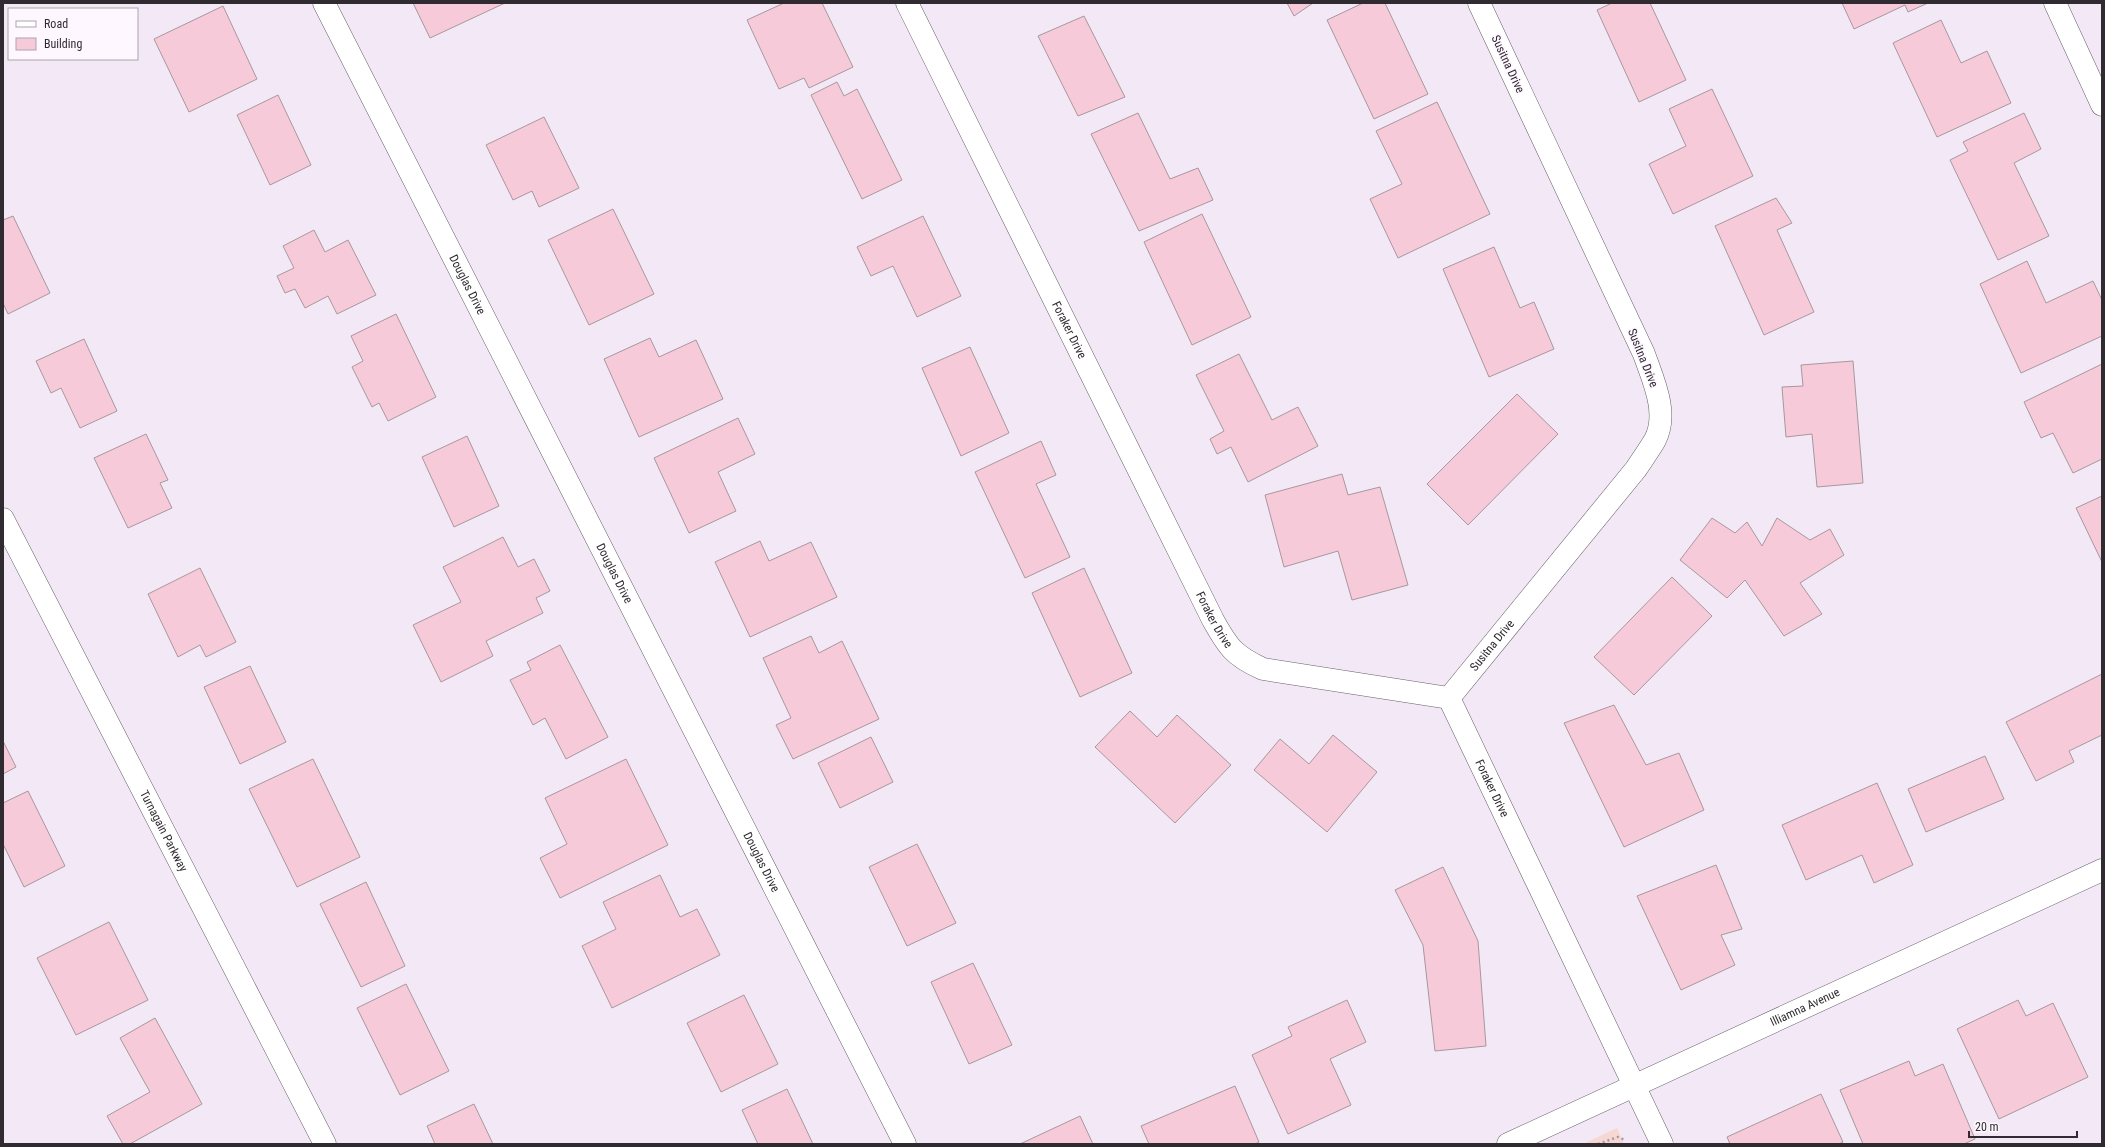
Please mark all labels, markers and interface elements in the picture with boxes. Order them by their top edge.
legend [8,8,138,60]
text: Road [44,17,68,31]
street label: Susitna Drive [1489,33,1528,95]
text: Building [44,37,82,51]
street label: Douglas Drive [446,252,489,317]
street label: Foraker Drive [1049,299,1089,361]
street label: Susitna Drive [1625,327,1661,390]
street label: Douglas Drive [593,541,636,606]
street label: Foraker Drive [1193,589,1236,651]
street label: Susitna Drive [1467,617,1517,674]
street label: Foraker Drive [1472,757,1512,820]
street label: Turnagain Parkway [137,788,191,874]
street label: Douglas Drive [740,830,783,895]
street label: Illiamna Avenue [1768,985,1842,1029]
scale bar [1969,1113,2077,1139]
text: 20 m [1975,1120,1999,1134]

